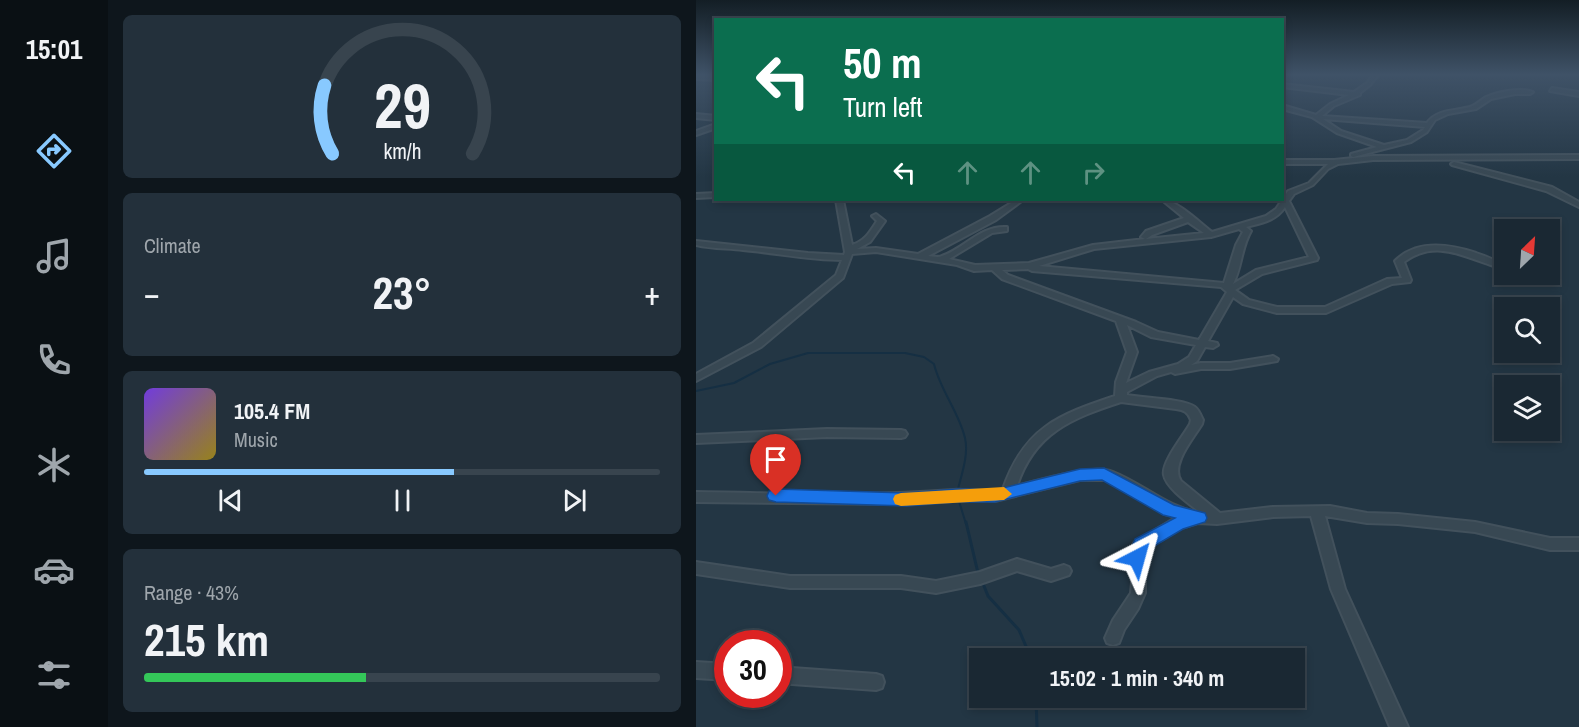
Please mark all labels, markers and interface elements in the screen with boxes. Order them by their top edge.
text: 15:01 [26,31,82,67]
text: 50 m [843,35,922,91]
icon: left [744,42,822,120]
text: 29 [374,63,430,147]
text: Turn left [843,89,922,125]
icon: directions [33,130,75,172]
text: km/h [383,137,421,166]
icon: left [888,156,921,189]
icon: ahead [951,156,984,189]
icon: ahead [1014,156,1047,189]
icon: right [1077,156,1110,189]
north arrow [1494,219,1560,285]
map controls [1494,219,1560,441]
text: Climate [144,232,201,259]
icon: music [33,235,75,277]
text: 23° [372,262,432,323]
text: − [144,271,160,315]
text: + [644,271,660,315]
button: search [1494,297,1560,363]
icon: phone [33,339,75,381]
button: layers [1494,375,1560,441]
text: 105.4 FM [234,396,310,426]
text: Music [234,426,278,453]
pin [750,434,801,496]
icon: arrive [759,443,792,476]
icon: climate [33,444,75,486]
icon: previous [214,484,247,517]
icon: pause [386,484,419,517]
icon: next [558,484,591,517]
position arrow [1105,526,1169,590]
icon: car [33,549,75,591]
text: Range · 43% [144,579,239,606]
text: 215 km [144,609,269,670]
speed limit sign: 30 [714,630,792,708]
icon: filters [33,654,75,696]
text: 15:02 · 1 min · 340 m [1050,663,1224,693]

